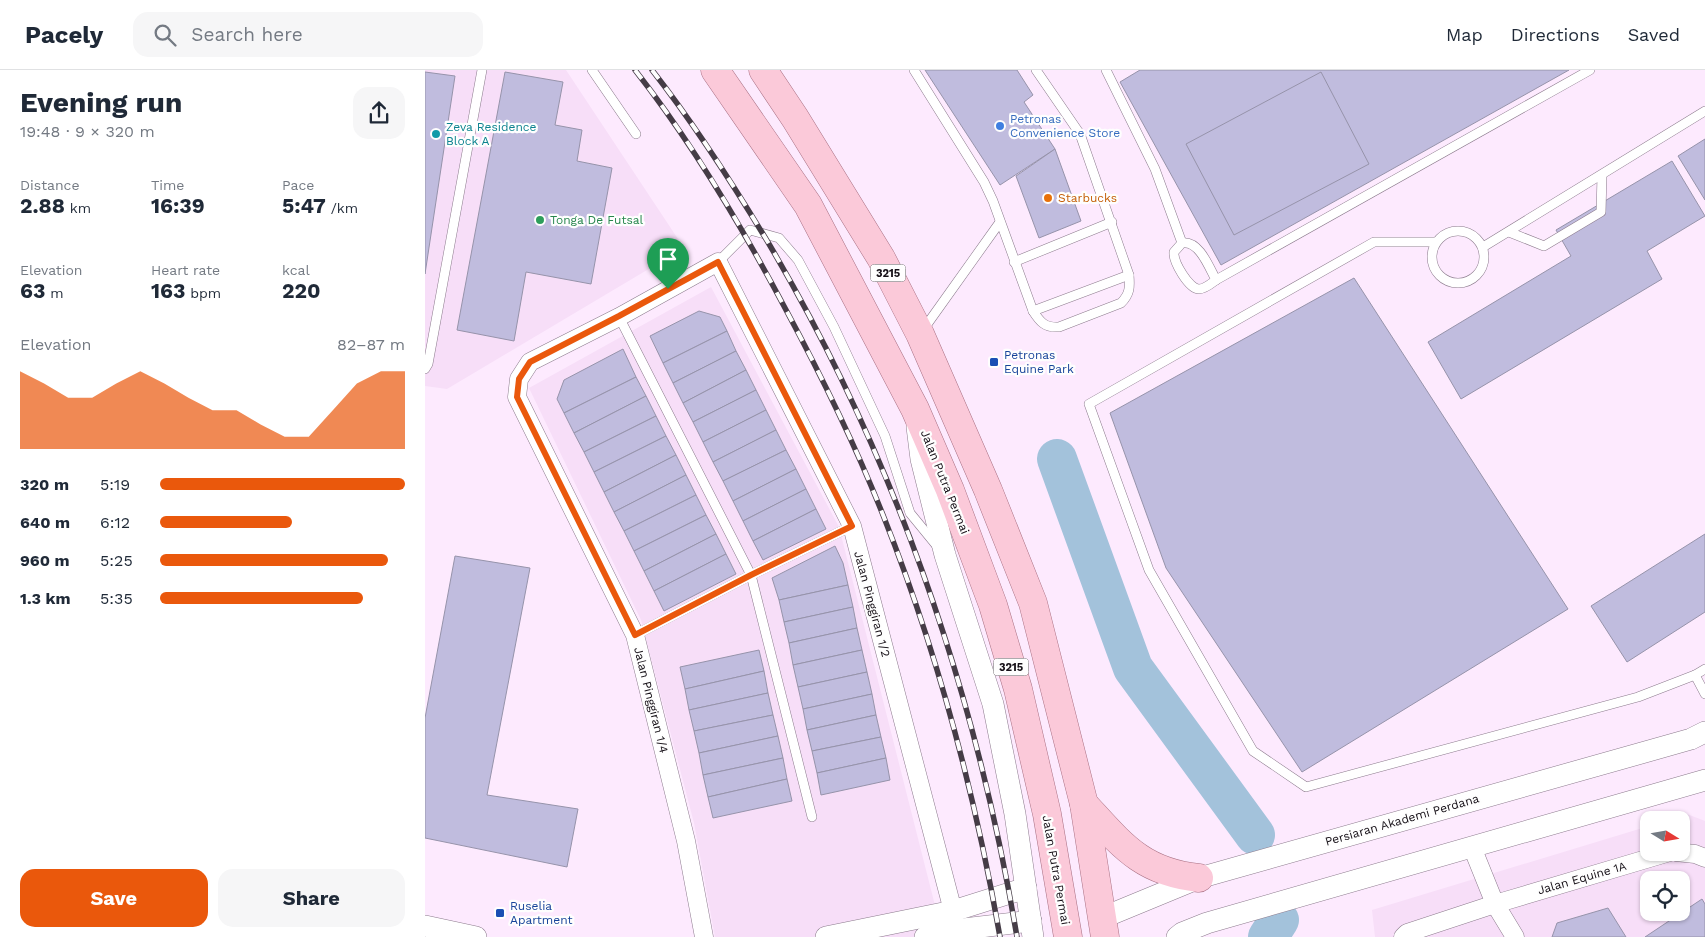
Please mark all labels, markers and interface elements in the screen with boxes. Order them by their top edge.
search box [133,12,483,57]
text: Pacely [25,21,103,49]
icon: search [151,21,179,49]
text: Search here [191,23,303,46]
text: Map [1446,24,1483,45]
text: Directions [1511,24,1600,45]
text: Saved [1628,24,1680,45]
text: Evening run [20,86,182,119]
button: share [353,87,405,139]
place label: Petronas Convenience Store [1010,112,1120,140]
place label: Zeva Residence Block A [446,120,537,148]
marker: Petronas Convenience Store [994,120,1006,132]
text: 19:48 · 9 × 320 m [20,122,155,141]
marker: Zeva Residence Block A [430,128,442,140]
text: Distance [20,177,80,193]
text: Time [151,177,184,193]
text: Pace [282,177,314,193]
place label: Starbucks [1058,191,1117,205]
marker: Starbucks [1042,192,1054,204]
text: 2.88 [20,193,65,218]
text: 16:39 [151,193,205,218]
text: 5:47 [282,193,326,218]
text: km [65,200,91,216]
text: /km [326,200,358,216]
place label: Tonga De Futsal [550,213,644,227]
marker: Tonga De Futsal [534,214,546,226]
pin [647,238,689,289]
icon: arrive [654,245,682,273]
text: Elevation [20,262,83,278]
text: Heart rate [151,262,220,278]
text: kcal [282,262,310,278]
road number: 3215 [871,264,905,282]
text: 63 [20,278,45,303]
text: 163 [151,278,185,303]
text: 220 [282,278,321,303]
text: m [45,285,64,301]
text: bpm [185,285,221,301]
text: Elevation [20,335,91,354]
text: 82–87 m [337,335,405,354]
place label: Petronas Equine Park [1004,348,1074,376]
marker: Petronas Equine Park [988,356,1000,368]
street label: Jalan Putra Permai [918,428,972,536]
text: 320 m [20,475,69,494]
text: 5:19 [100,475,130,494]
text: 640 m [20,513,70,532]
text: 6:12 [100,513,130,532]
street label: Jalan Pinggiran 1/2 [851,550,893,658]
text: 960 m [20,551,70,570]
text: 5:25 [100,551,133,570]
text: 1.3 km [20,589,71,608]
text: 5:35 [100,589,133,608]
street label: Jalan Pinggiran 1/4 [631,646,671,754]
road number: 3215 [993,658,1029,676]
street label: Persiaran Akademi Perdana [1323,791,1481,849]
north arrow [1640,811,1690,861]
map controls [1640,811,1690,921]
street label: Jalan Putra Permai [1039,814,1073,926]
street label: Jalan Equine 1A [1536,859,1628,897]
button: Save [20,869,208,927]
button: Share [218,869,405,927]
button: locate [1640,871,1690,921]
place label: Ruselia Apartment [510,899,573,927]
marker: Ruselia Apartment [494,907,506,919]

